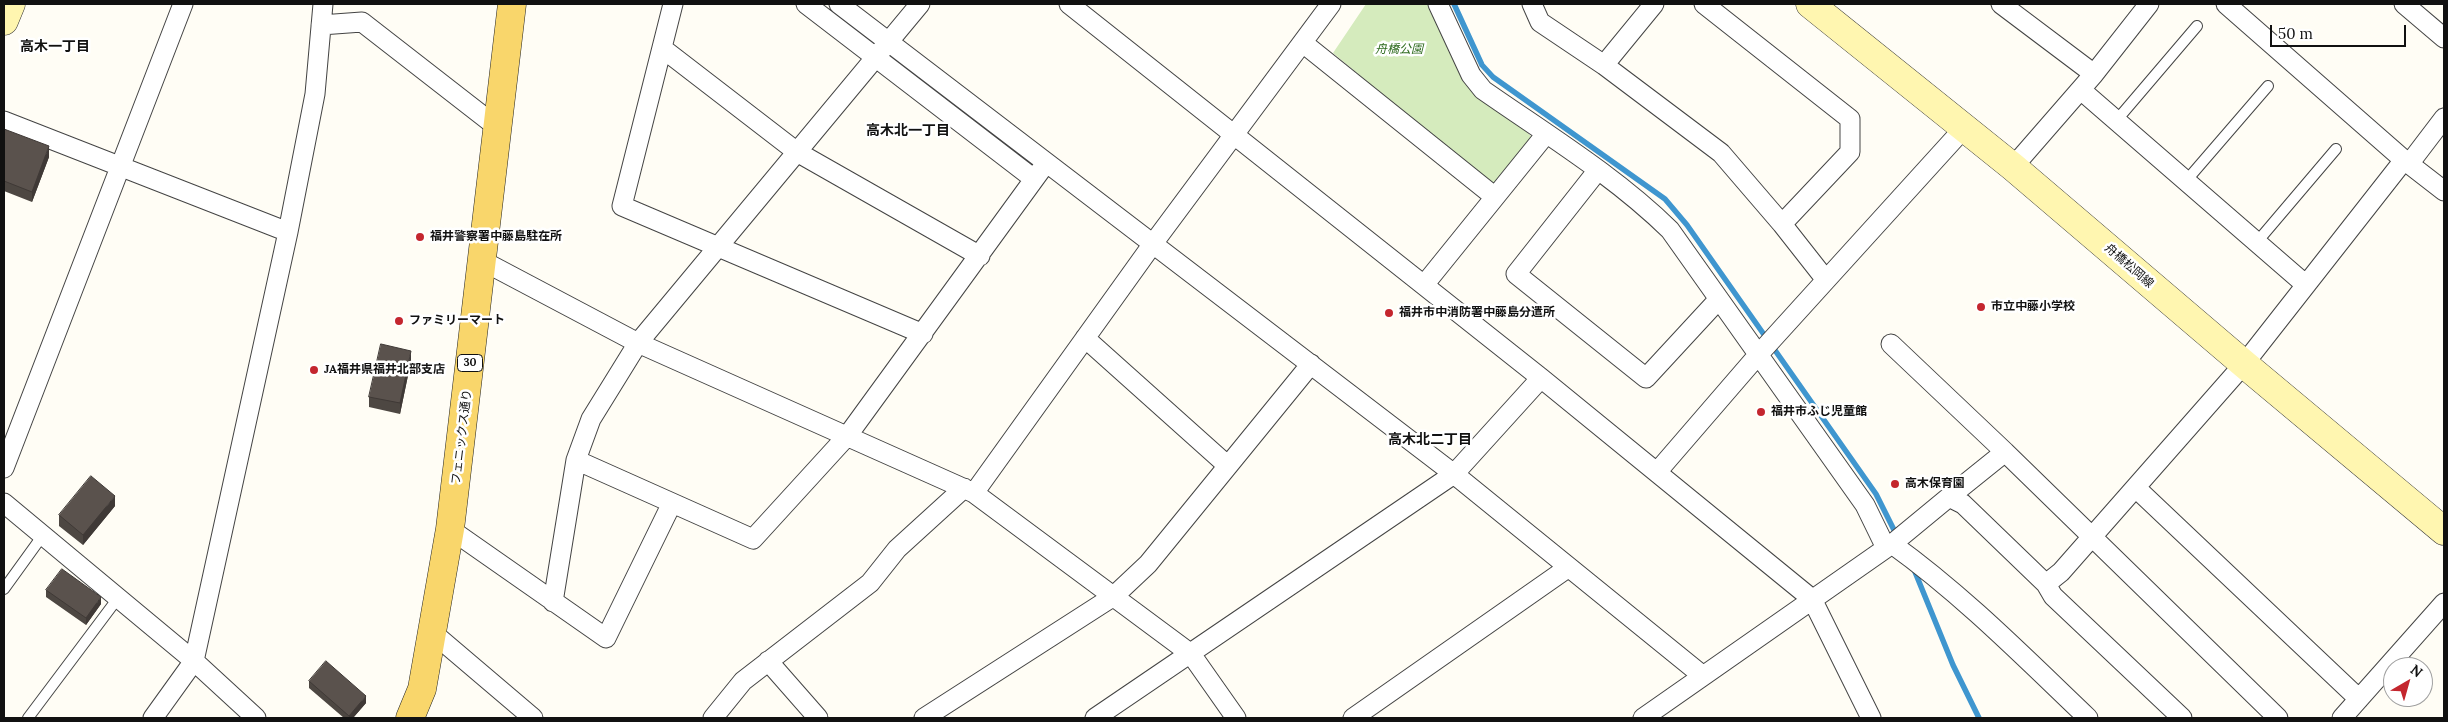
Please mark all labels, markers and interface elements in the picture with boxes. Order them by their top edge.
scale bar [2273,15,2409,47]
text: 50 m [2278,24,2313,43]
district label: 高木一丁目 [20,39,90,55]
park label: 舟橋公園 [1375,43,1423,57]
district label: 高木北一丁目 [866,123,950,139]
place label: 福井警察署中藤島駐在所 [430,230,562,244]
marker: 福井警察署中藤島駐在所 [414,231,426,243]
street label: 舟橋松岡線 [2102,241,2156,291]
place label: 市立中藤小学校 [1991,300,2075,314]
marker: 市立中藤小学校 [1975,301,1987,313]
place label: 福井市中消防署中藤島分遣所 [1399,306,1555,320]
marker: 福井市中消防署中藤島分遣所 [1383,307,1395,319]
place label: ファミリーマート [409,314,505,328]
marker: ファミリーマート [393,315,405,327]
road number: 30 [458,354,482,372]
place label: JA福井県福井北部支店 [324,363,445,377]
marker: JA福井県福井北部支店 [308,364,320,376]
street label: フェニックス通り [449,388,475,486]
place label: 福井市ふじ児童館 [1771,405,1867,419]
marker: 福井市ふじ児童館 [1755,406,1767,418]
district label: 高木北二丁目 [1388,432,1472,448]
place label: 高木保育園 [1905,477,1965,491]
marker: 高木保育園 [1889,478,1901,490]
north arrow [2383,657,2433,707]
text: N [2407,661,2426,681]

